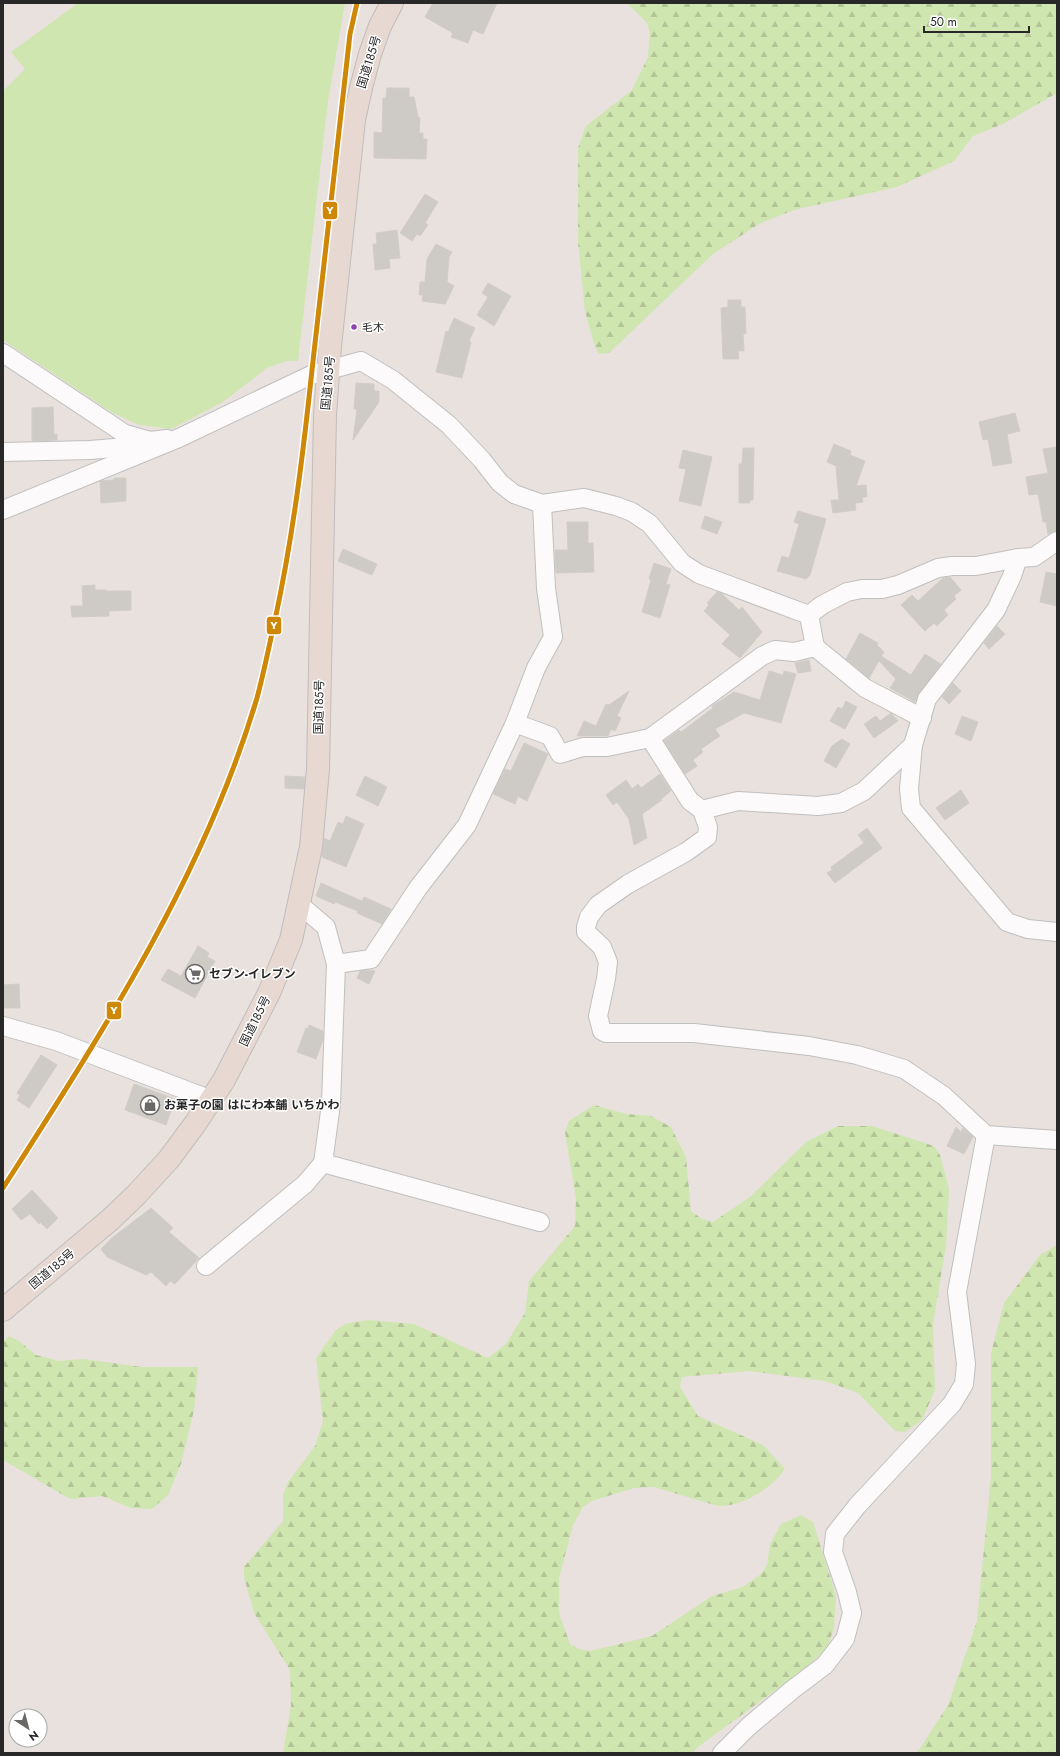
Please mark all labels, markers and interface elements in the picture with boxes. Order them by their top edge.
scale bar [924,8,1029,34]
text: 50 m [930,13,957,31]
street label: 国道185号 [352,33,386,91]
line badge: Y [322,201,338,220]
text: Y [325,202,334,218]
place label: 毛木 [362,319,384,335]
marker: 毛木 [349,322,359,332]
street label: 国道185号 [317,355,339,411]
line badge: Y [266,616,282,635]
text: Y [269,617,278,633]
street label: 国道185号 [310,679,328,735]
supermarket icon: セブン-イレブン [184,963,206,985]
place label: セブン-イレブン [209,965,296,983]
street label: 国道185号 [235,992,275,1050]
line badge: Y [106,1001,122,1020]
text: Y [109,1002,118,1018]
shop icon: お菓子の園 はにわ本舗 いちかわ [139,1094,161,1116]
place label: お菓子の園 はにわ本舗 いちかわ [164,1096,339,1114]
street label: 国道185号 [25,1245,79,1293]
north arrow [8,1708,48,1748]
text: N [26,1727,42,1745]

